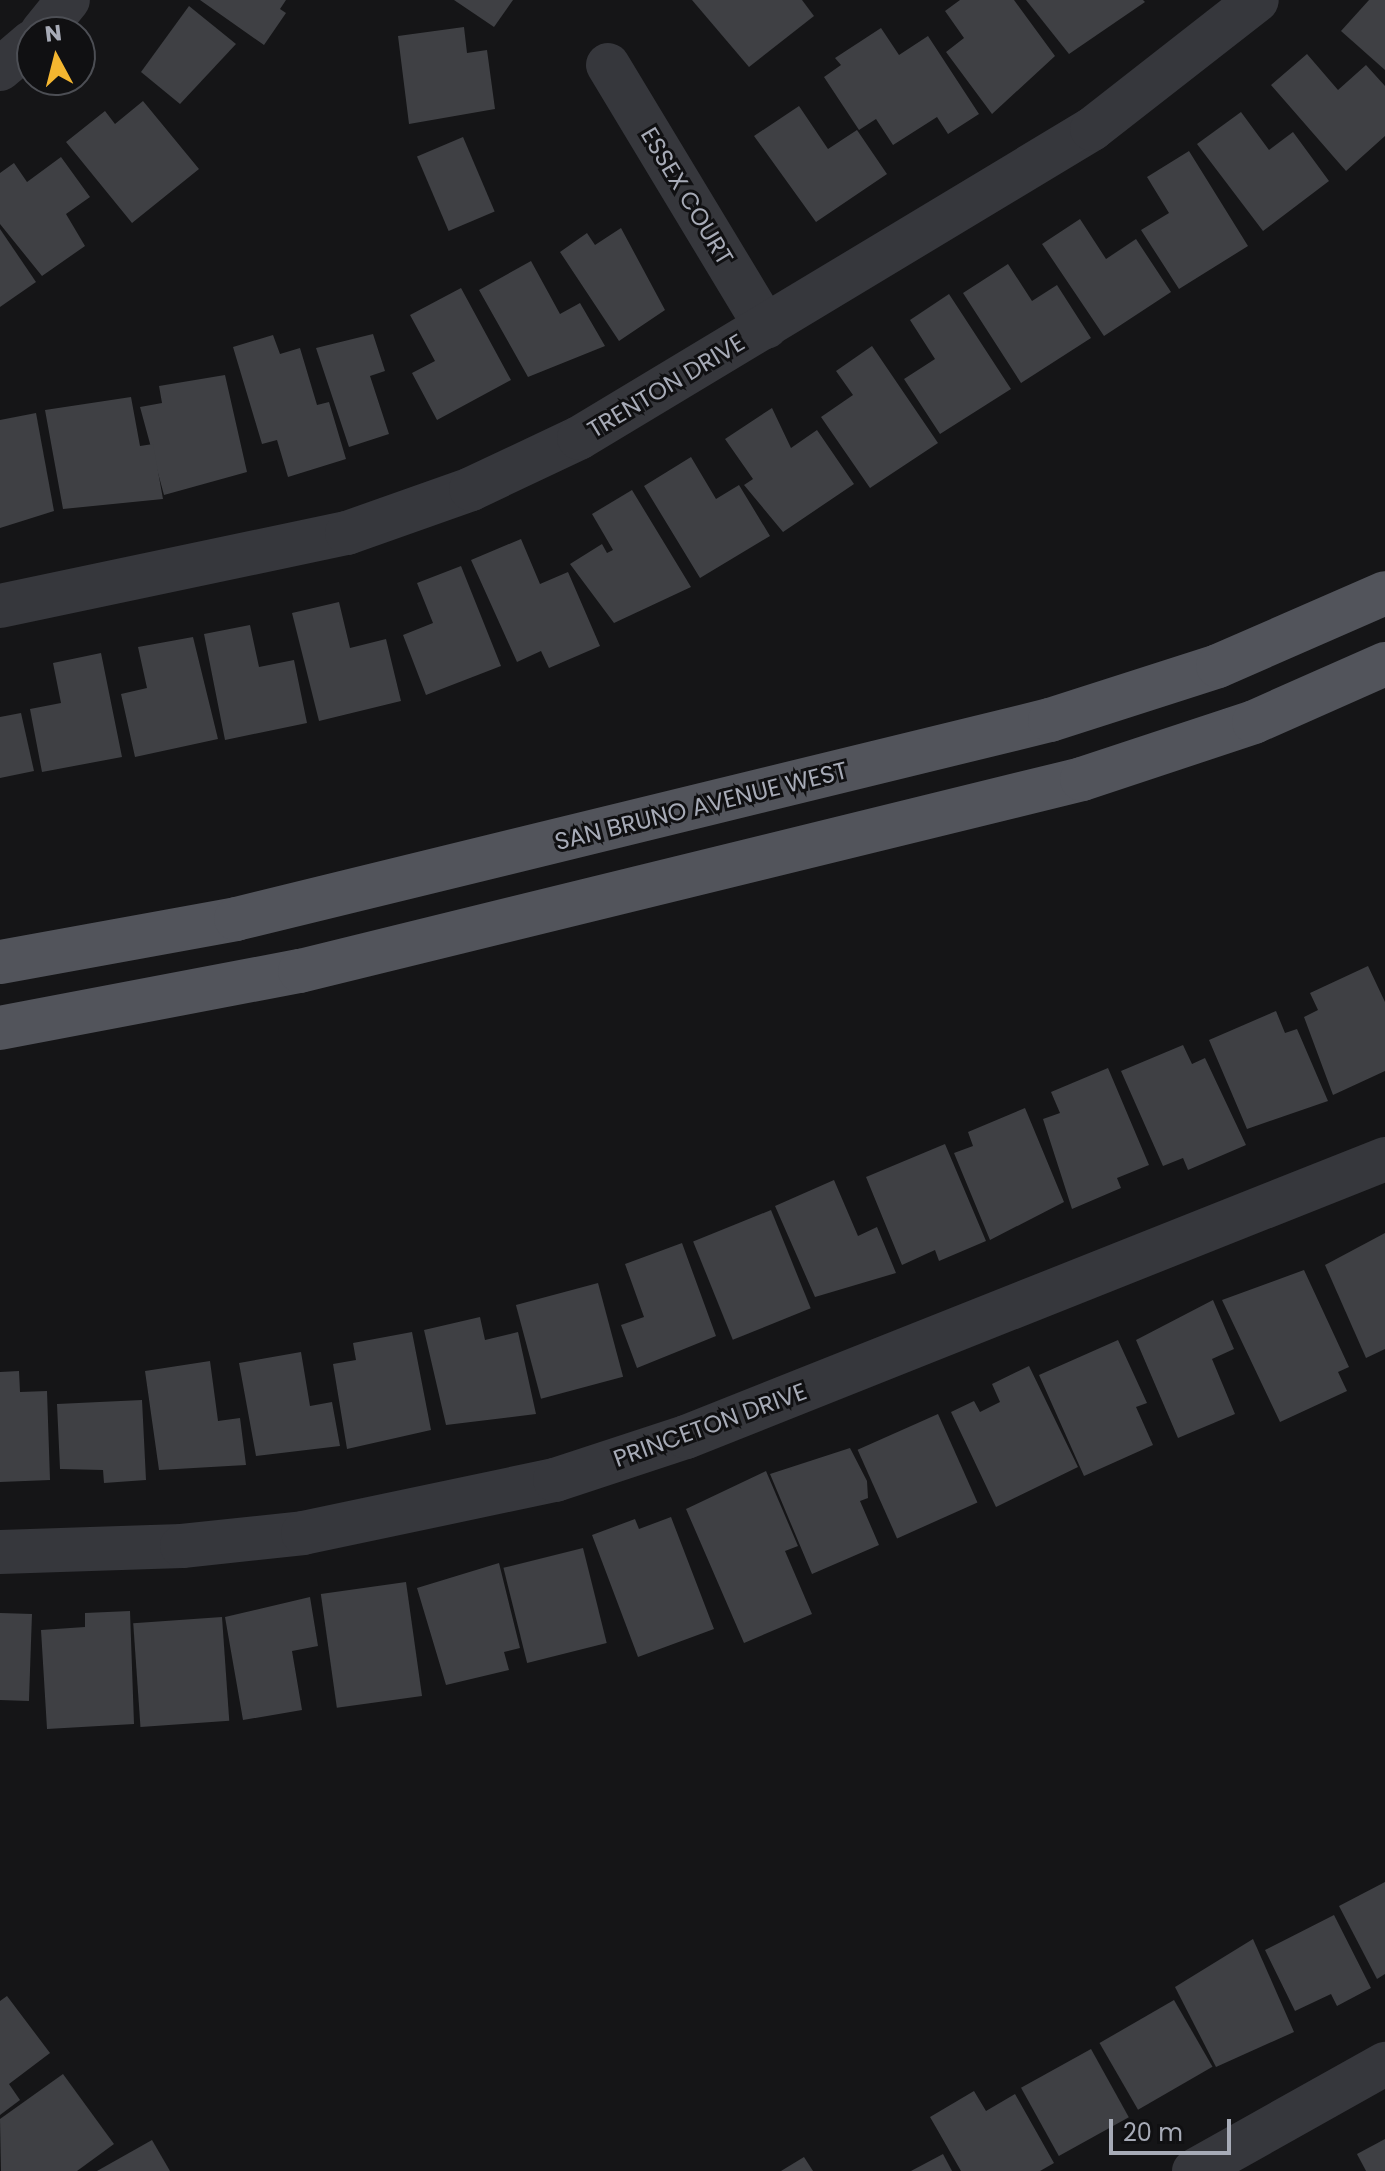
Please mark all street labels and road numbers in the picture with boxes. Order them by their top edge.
street label: ESSEX COURT [635,122,739,270]
street label: TRENTON DRIVE [582,328,750,444]
street label: SAN BRUNO AVENUE WEST [552,756,850,856]
street label: PRINCETON DRIVE [610,1377,810,1473]

